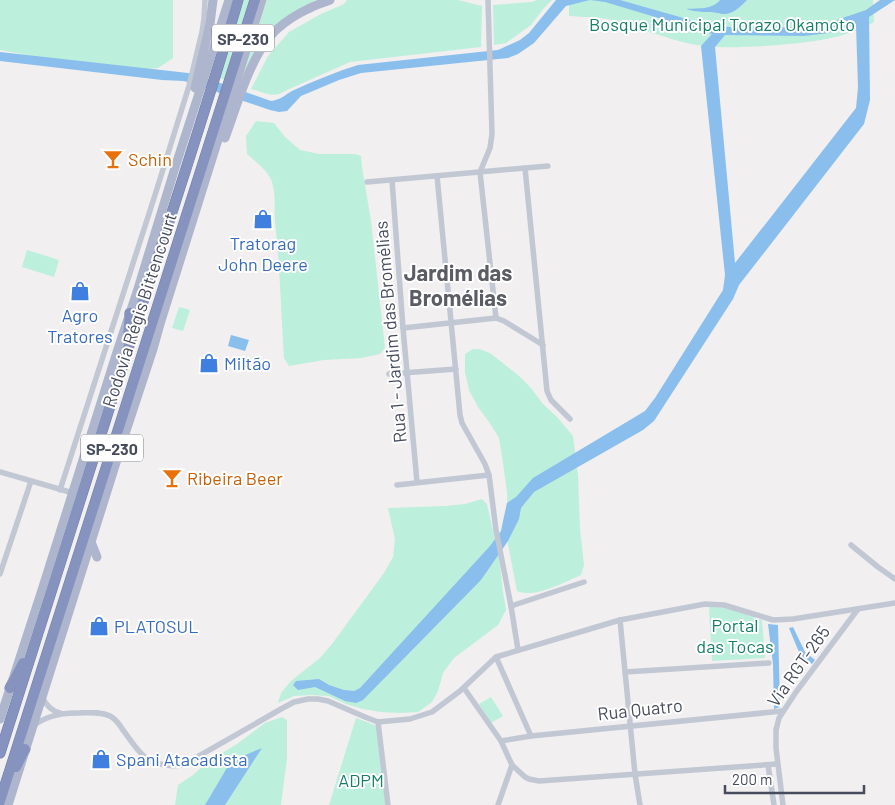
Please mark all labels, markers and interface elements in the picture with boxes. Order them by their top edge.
park label: Bosque Municipal Torazo Okamoto [589,13,855,35]
road number: SP-230 [212,24,274,52]
bar icon: Schin [102,148,124,170]
place label: Schin [128,148,172,170]
shop icon: Tratorag John Deere [252,208,274,230]
street label: Rodovia Régis Bittencourt [97,210,181,410]
street label: Rua 1 - Jardim das Bromélias [369,220,411,444]
place label: Tratorag John Deere [218,232,308,275]
district label: Jardim das Bromélias [404,259,512,310]
shop icon: Agro Tratores [69,280,91,302]
place label: Agro Tratores [47,304,113,347]
shop icon: Miltão [198,352,220,374]
place label: Miltão [224,352,271,374]
road number: SP-230 [81,434,143,462]
bar icon: Ribeira Beer [161,467,183,489]
place label: Ribeira Beer [187,467,283,489]
park label: Portal das Tocas [696,614,774,657]
shop icon: PLATOSUL [88,615,110,637]
place label: PLATOSUL [114,615,198,637]
street label: Via RGT-265 [762,621,834,711]
street label: Rua Quatro [596,694,684,724]
shop icon: Spani Atacadista [90,748,112,770]
place label: Spani Atacadista [116,748,247,770]
scale bar [725,762,864,794]
park label: ADPM [338,769,384,791]
text: 200 m [732,770,772,788]

